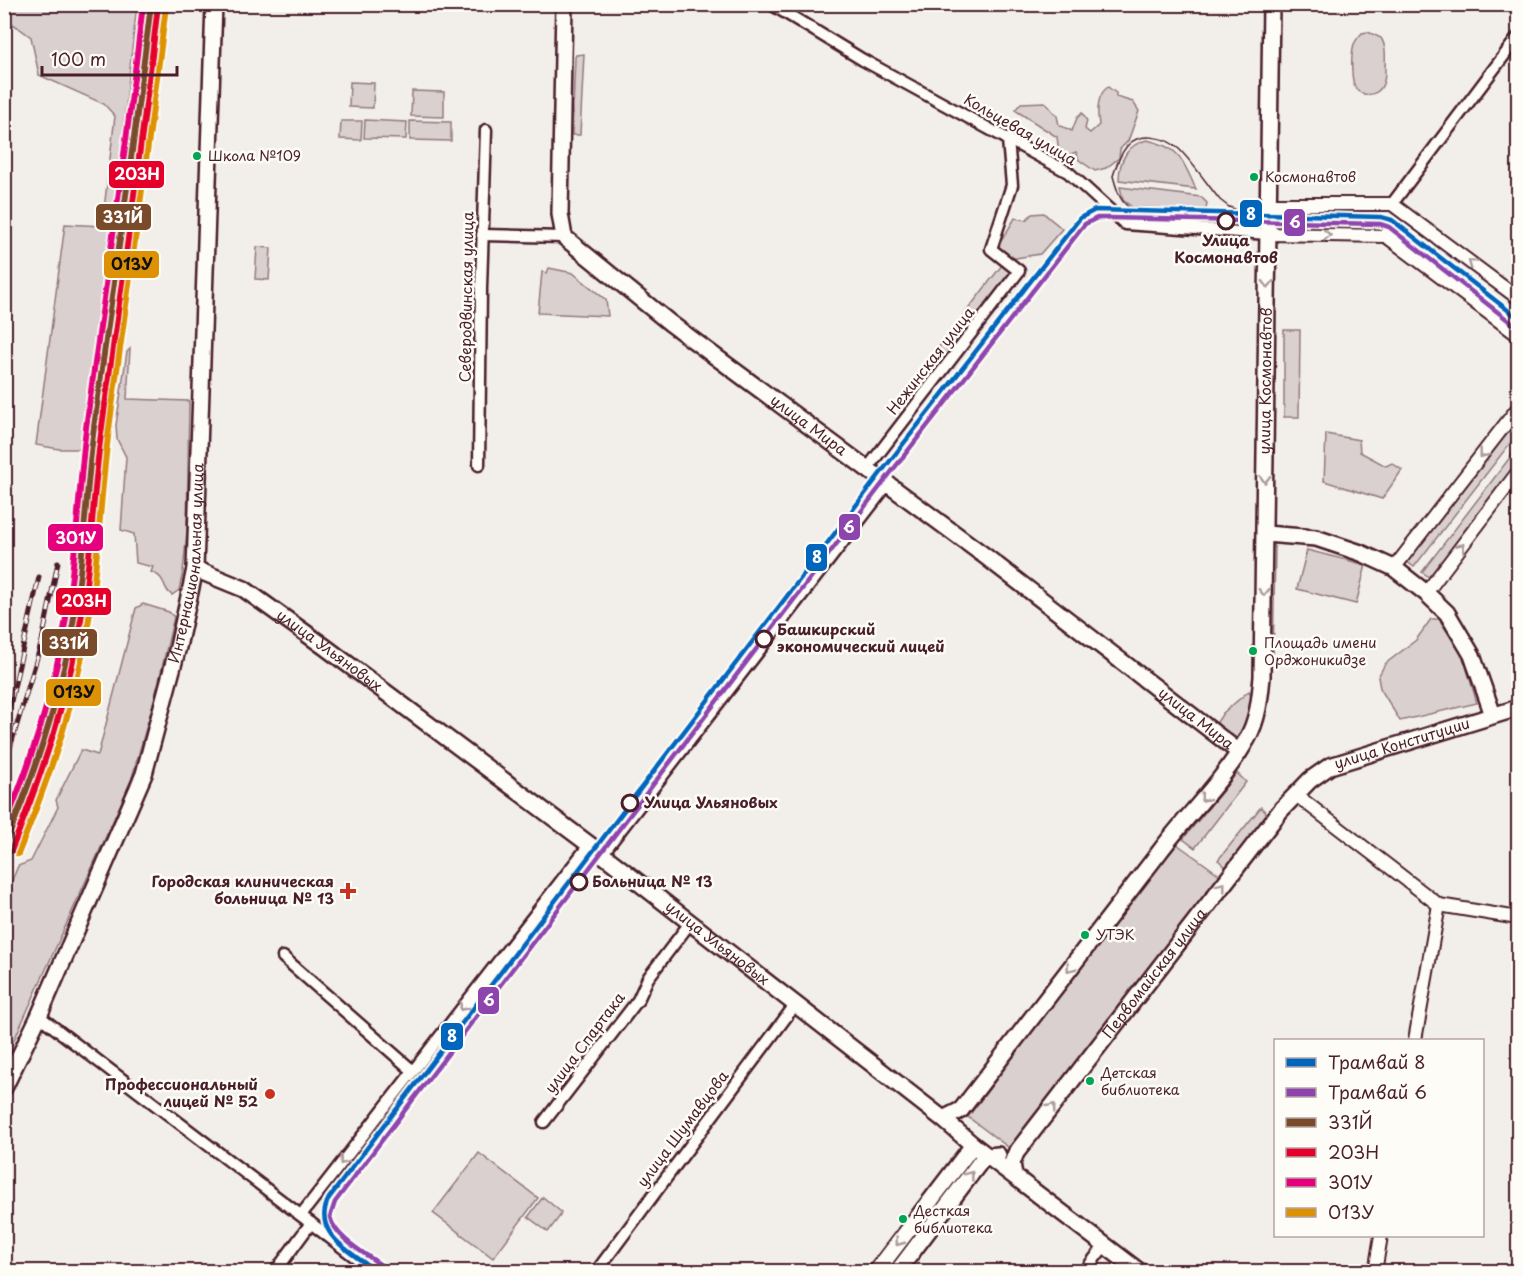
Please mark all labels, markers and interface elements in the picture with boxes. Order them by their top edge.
scale bar [42,39,177,77]
text: 100 m [51,45,106,72]
street label: Кольцевая улица [960,87,1082,171]
place label: Школа №109 [208,145,301,166]
marker: Школа №109 [191,150,203,162]
line badge: 203Н [108,160,165,189]
text: 203Н [114,161,160,185]
place label: Космонавтов [1265,166,1356,187]
marker: Космонавтов [1248,171,1260,183]
line badge: 8 [1239,199,1263,228]
text: 8 [1246,201,1256,225]
line badge: 331Й [95,203,152,231]
text: 331Й [103,204,143,228]
line badge: 6 [1283,208,1306,237]
text: 6 [1289,209,1301,233]
street label: Северодвинская улица [453,211,479,383]
marker: Улица Космонавтов [1217,212,1235,230]
place label: Улица Космонавтов [1174,228,1278,268]
one-way arrow [1322,229,1331,241]
line badge: 013У [103,250,160,279]
text: 013У [111,251,153,275]
one-way arrow [1467,260,1478,271]
one-way arrow [1262,279,1274,288]
street label: Нежинская улица [880,301,980,419]
street label: улица Космонавтов [1252,307,1277,455]
street label: улица Мира [766,388,853,461]
one-way arrow [1479,447,1490,458]
street label: Интернациональная улица [161,462,209,665]
one-way arrow [1259,474,1272,483]
line badge: 6 [838,513,861,541]
text: 6 [843,514,855,538]
line badge: 301У [47,523,104,552]
text: 301У [56,525,97,549]
line badge: 8 [805,543,828,572]
one-way arrow [1454,543,1465,554]
text: 8 [812,544,822,568]
line badge: 203Н [55,587,112,616]
text: 203Н [61,588,107,612]
one-way arrow [1257,588,1270,597]
street label: улица Ульяновых [272,603,388,696]
place label: Башкирский экономический лицей [777,617,945,657]
line badge: 331Й [41,628,98,657]
text: 331Й [49,630,89,654]
marker: Башкирский экономический лицей [755,630,773,648]
place label: Площадь имени Орджоникидзе [1264,632,1377,670]
marker: Площадь имени Орджоникидзе [1247,645,1259,657]
line badge: 013У [45,678,102,707]
text: 013У [53,679,95,703]
street label: улица Мира [1154,681,1240,755]
street label: улица Конституции [1331,711,1472,774]
place label: Улица Ульяновых [643,790,778,813]
one-way arrow [1200,791,1211,802]
marker: Улица Ульяновых [621,794,639,812]
place label: Городская клиническая больница № 13 [151,869,334,909]
place label: Больница № 13 [592,869,713,892]
marker: Больница № 13 [570,873,588,891]
one-way arrow [1215,881,1226,892]
marker: Городская клиническая больница № 13 [339,882,357,900]
street label: улица Ульяновых [661,894,775,990]
street label: Первомайская улица [1096,902,1212,1042]
place label: УТЭК [1096,924,1135,945]
marker: УТЭК [1079,929,1091,941]
one-way arrow [1067,961,1078,972]
line badge: 6 [477,986,500,1015]
street label: улица Спартака [538,986,630,1098]
text: 6 [483,987,495,1011]
one-way arrow [459,1000,470,1011]
line badge: 8 [440,1022,464,1051]
text: 8 [447,1023,457,1047]
legend [1274,1039,1484,1237]
text: Трамвай 8 [1328,1048,1425,1075]
place label: Детская библиотека [1100,1062,1180,1100]
street label: улица Шумавцова [630,1065,734,1191]
place label: Профессиональный лицей № 52 [105,1072,258,1112]
marker: Детская библиотека [1084,1075,1096,1087]
text: Трамвай 6 [1328,1078,1427,1105]
marker: Профессиональный лицей № 52 [263,1087,277,1101]
one-way arrow [1044,1102,1055,1113]
text: 331Й [1328,1108,1373,1135]
text: 203Н [1328,1138,1379,1165]
one-way arrow [340,1154,351,1165]
text: 301У [1328,1168,1373,1195]
one-way arrow [963,1171,974,1182]
text: 013У [1328,1198,1374,1225]
place label: Десткая библиотека [913,1200,993,1238]
marker: Десткая библиотека [897,1213,909,1225]
one-way arrow [895,1235,906,1246]

